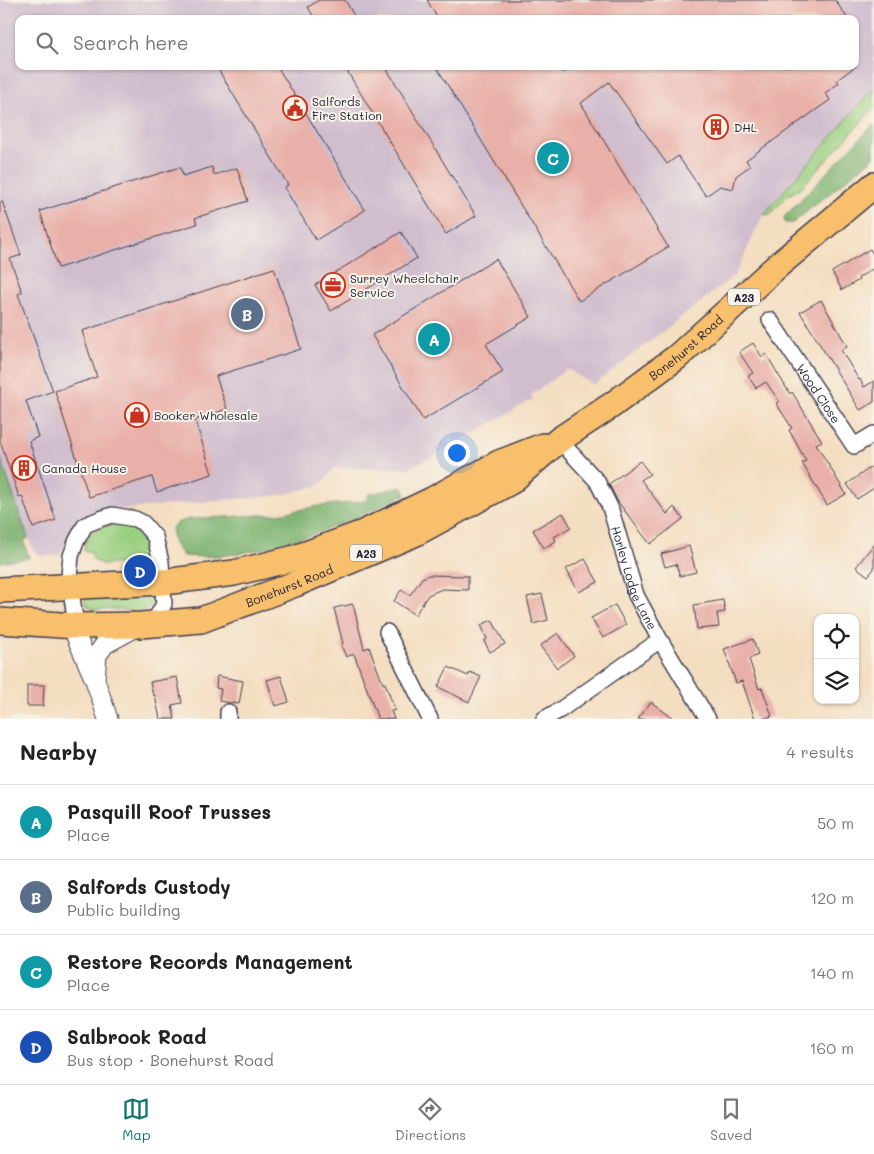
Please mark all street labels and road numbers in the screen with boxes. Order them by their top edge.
road number: A23 [728,288,760,306]
street label: Bonehurst Road [645,311,727,383]
street label: Wood Close [793,360,844,426]
street label: Horley Lodge Lane [608,524,661,632]
road number: A23 [350,544,382,562]
street label: Bonehurst Road [243,561,336,610]

